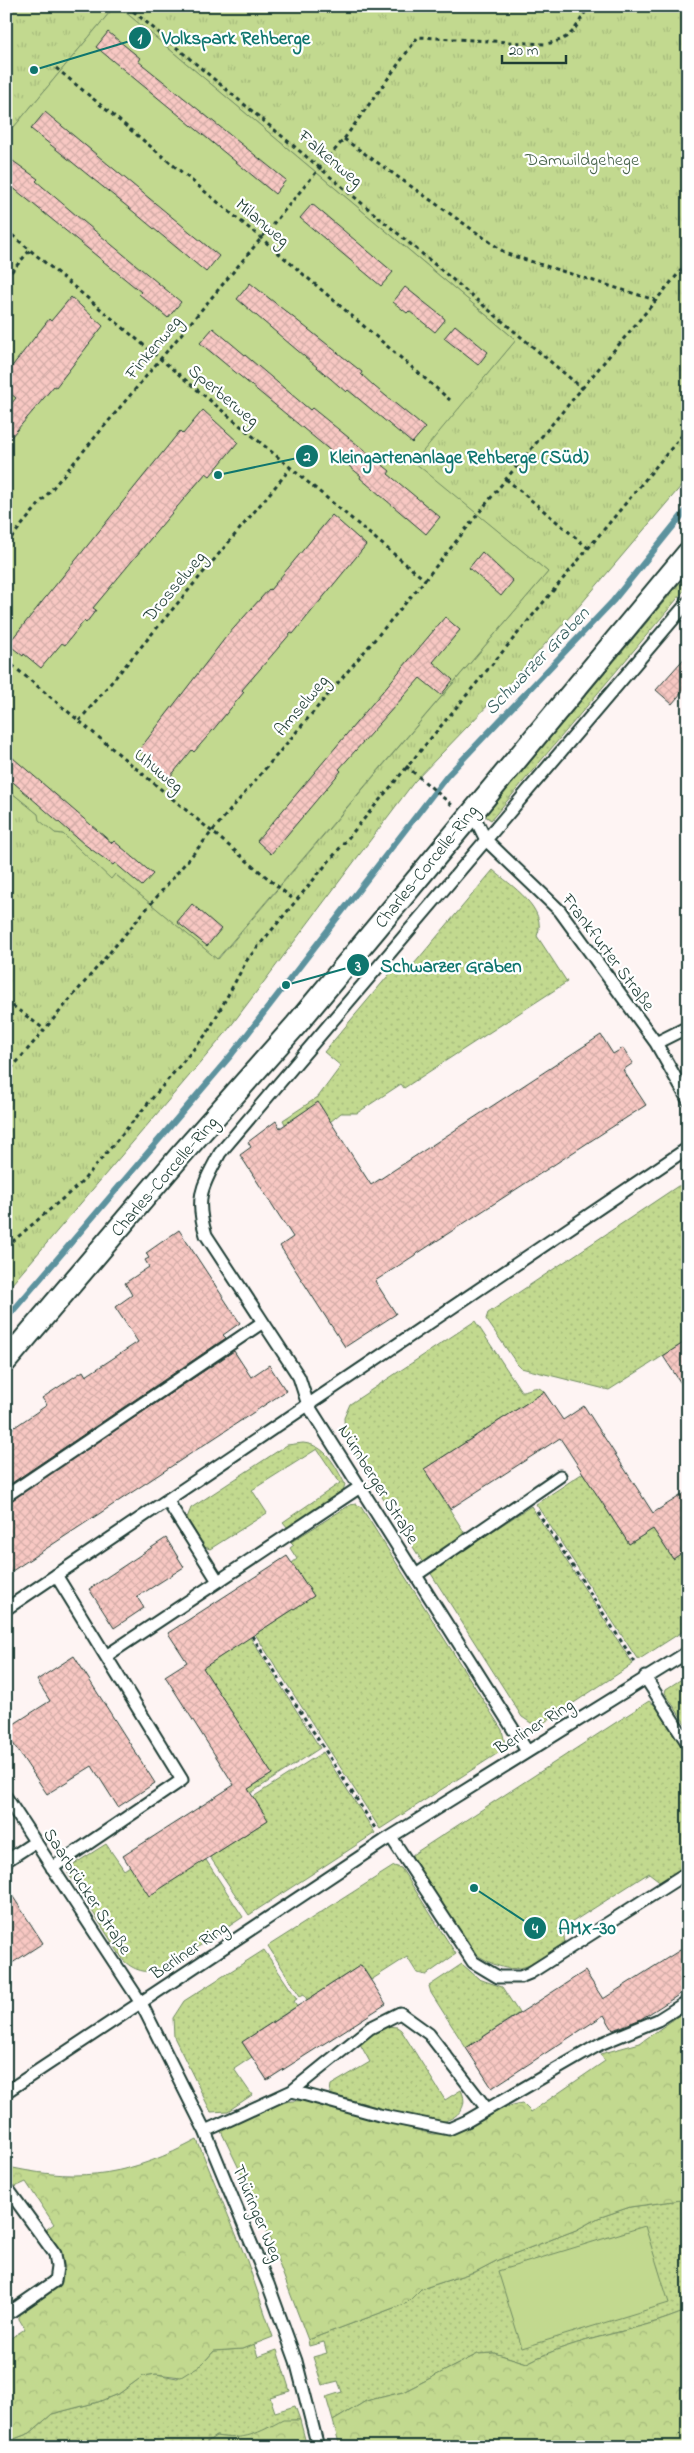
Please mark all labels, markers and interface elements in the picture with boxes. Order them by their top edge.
callout: Volkspark Rehberge [127,21,321,55]
text: Volkspark Rehberge [161,26,311,55]
text: 1 [138,28,143,50]
scale bar [502,32,565,64]
text: 20 m [509,40,539,62]
street label: Falkenweg [290,124,368,195]
park label: Damwildgehege [524,148,640,175]
street label: Milanweg [228,193,294,255]
street label: Finkenweg [119,311,190,387]
street label: Sperberweg [181,359,264,435]
callout: Kleingartenanlage Rehberge (Süd) [295,439,599,473]
text: Kleingartenanlage Rehberge (Süd) [329,445,589,474]
text: 2 [302,446,311,468]
street label: Drosselweg [137,546,214,630]
water label: Schwarzer Graben [479,601,597,722]
street label: Amselweg [269,670,337,743]
street label: Uhuweg [126,743,188,801]
street label: Charles-Corcelle-Ring [369,800,486,935]
street label: Frankfurter Straße [554,888,661,1018]
callout: Schwarzer Graben [345,948,532,982]
text: Schwarzer Graben [380,954,522,981]
text: 3 [354,956,361,978]
street label: Charles-Corcelle-Ring [106,1111,226,1244]
street label: Nürnberger Straße [329,1420,425,1551]
street label: Berliner Ring [489,1693,580,1764]
street label: Saarbrücker Straße [36,1824,138,1961]
callout: AMX-30 [523,1911,625,1945]
street label: Berliner Ring [145,1916,235,1989]
text: AMX-30 [558,1916,616,1943]
text: 4 [531,1918,539,1940]
street label: Thüringer Weg [223,2161,288,2267]

